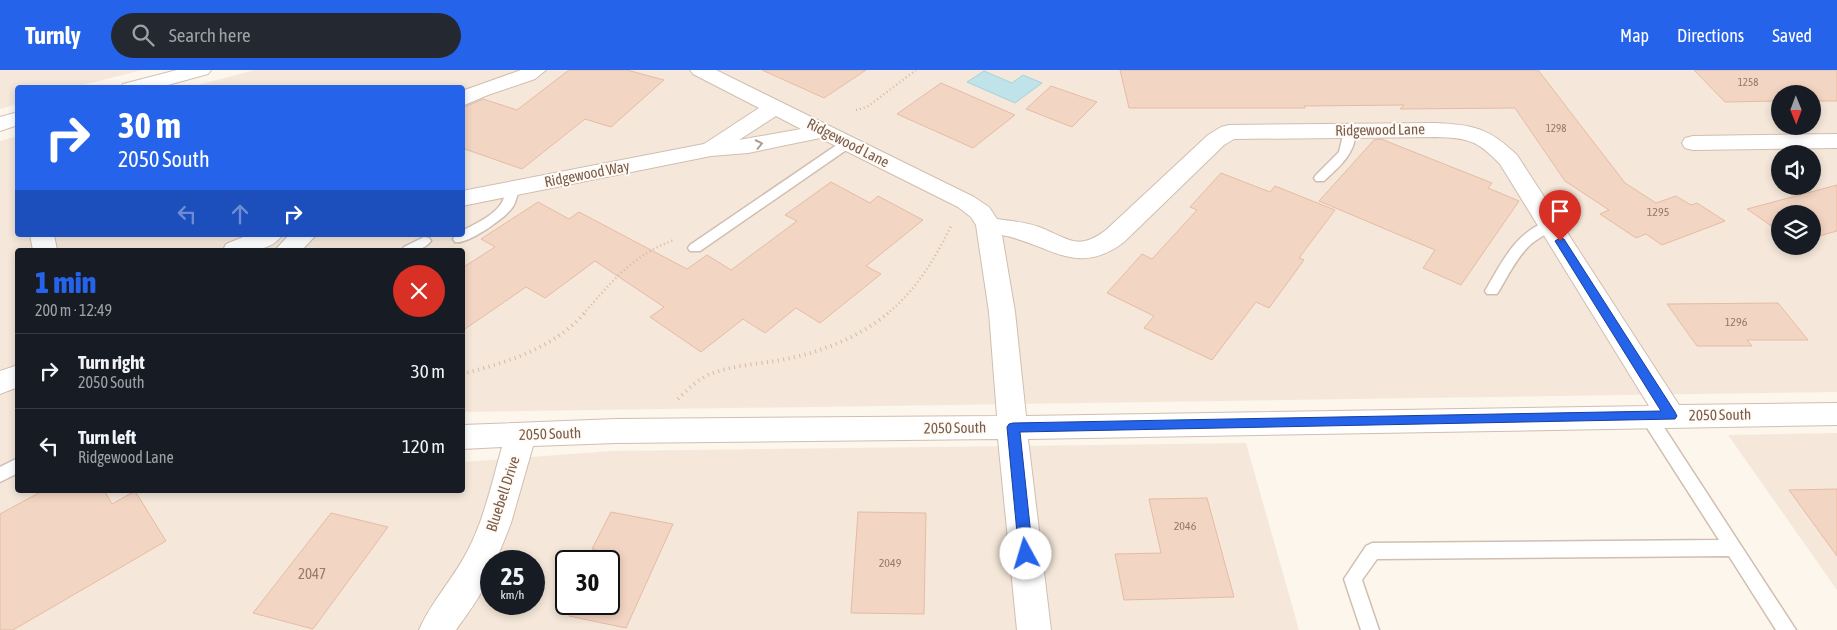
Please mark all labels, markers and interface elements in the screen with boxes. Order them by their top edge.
search box [111,13,461,58]
icon: search [129,21,157,49]
text: Turnly [25,22,81,49]
text: Search here [169,24,251,46]
text: Map [1620,25,1649,46]
text: Directions [1677,25,1744,46]
text: Saved [1772,25,1812,46]
house number: 1258 [1738,76,1758,88]
north arrow [1771,85,1821,135]
map controls [1771,85,1821,255]
icon: right [35,105,100,170]
text: 30 m [118,105,181,145]
street label: Ridgewood Lane [804,115,892,171]
street label: Ridgewood Lane [1335,120,1425,139]
house number: 1298 [1546,122,1566,134]
one-way arrow [755,139,764,150]
button: sound [1771,145,1821,195]
text: 2050 South [118,146,210,172]
street label: Ridgewood Way [543,157,631,190]
pin [1539,190,1581,241]
icon: arrive [1546,197,1574,225]
icon: left [173,200,201,228]
icon: ahead [226,200,254,228]
icon: right [279,200,307,228]
house number: 1295 [1647,205,1669,219]
button: layers [1771,205,1821,255]
text: 1 min [35,265,96,299]
button: close [393,265,445,317]
text: 200 m · 12:49 [35,301,112,319]
house number: 1296 [1725,315,1748,329]
text: Turn right [78,351,145,373]
icon: right [35,357,63,385]
text: 30 m [411,360,445,382]
text: 2050 South [78,373,145,391]
street label: 2050 South [1689,405,1751,424]
street label: 2050 South [924,418,986,437]
street label: 2050 South [518,424,581,443]
text: Turn left [78,426,136,448]
icon: left [35,432,63,460]
text: 120 m [402,435,445,457]
text: Ridgewood Lane [78,448,174,466]
street label: Bluebell Drive [482,454,523,534]
house number: 2046 [1174,519,1197,533]
position arrow [999,527,1051,579]
speed limit sign: 30 [555,550,620,615]
house number: 2049 [879,556,902,570]
text: 25 [501,562,524,590]
house number: 2047 [298,565,326,582]
text: km/h [501,588,524,602]

